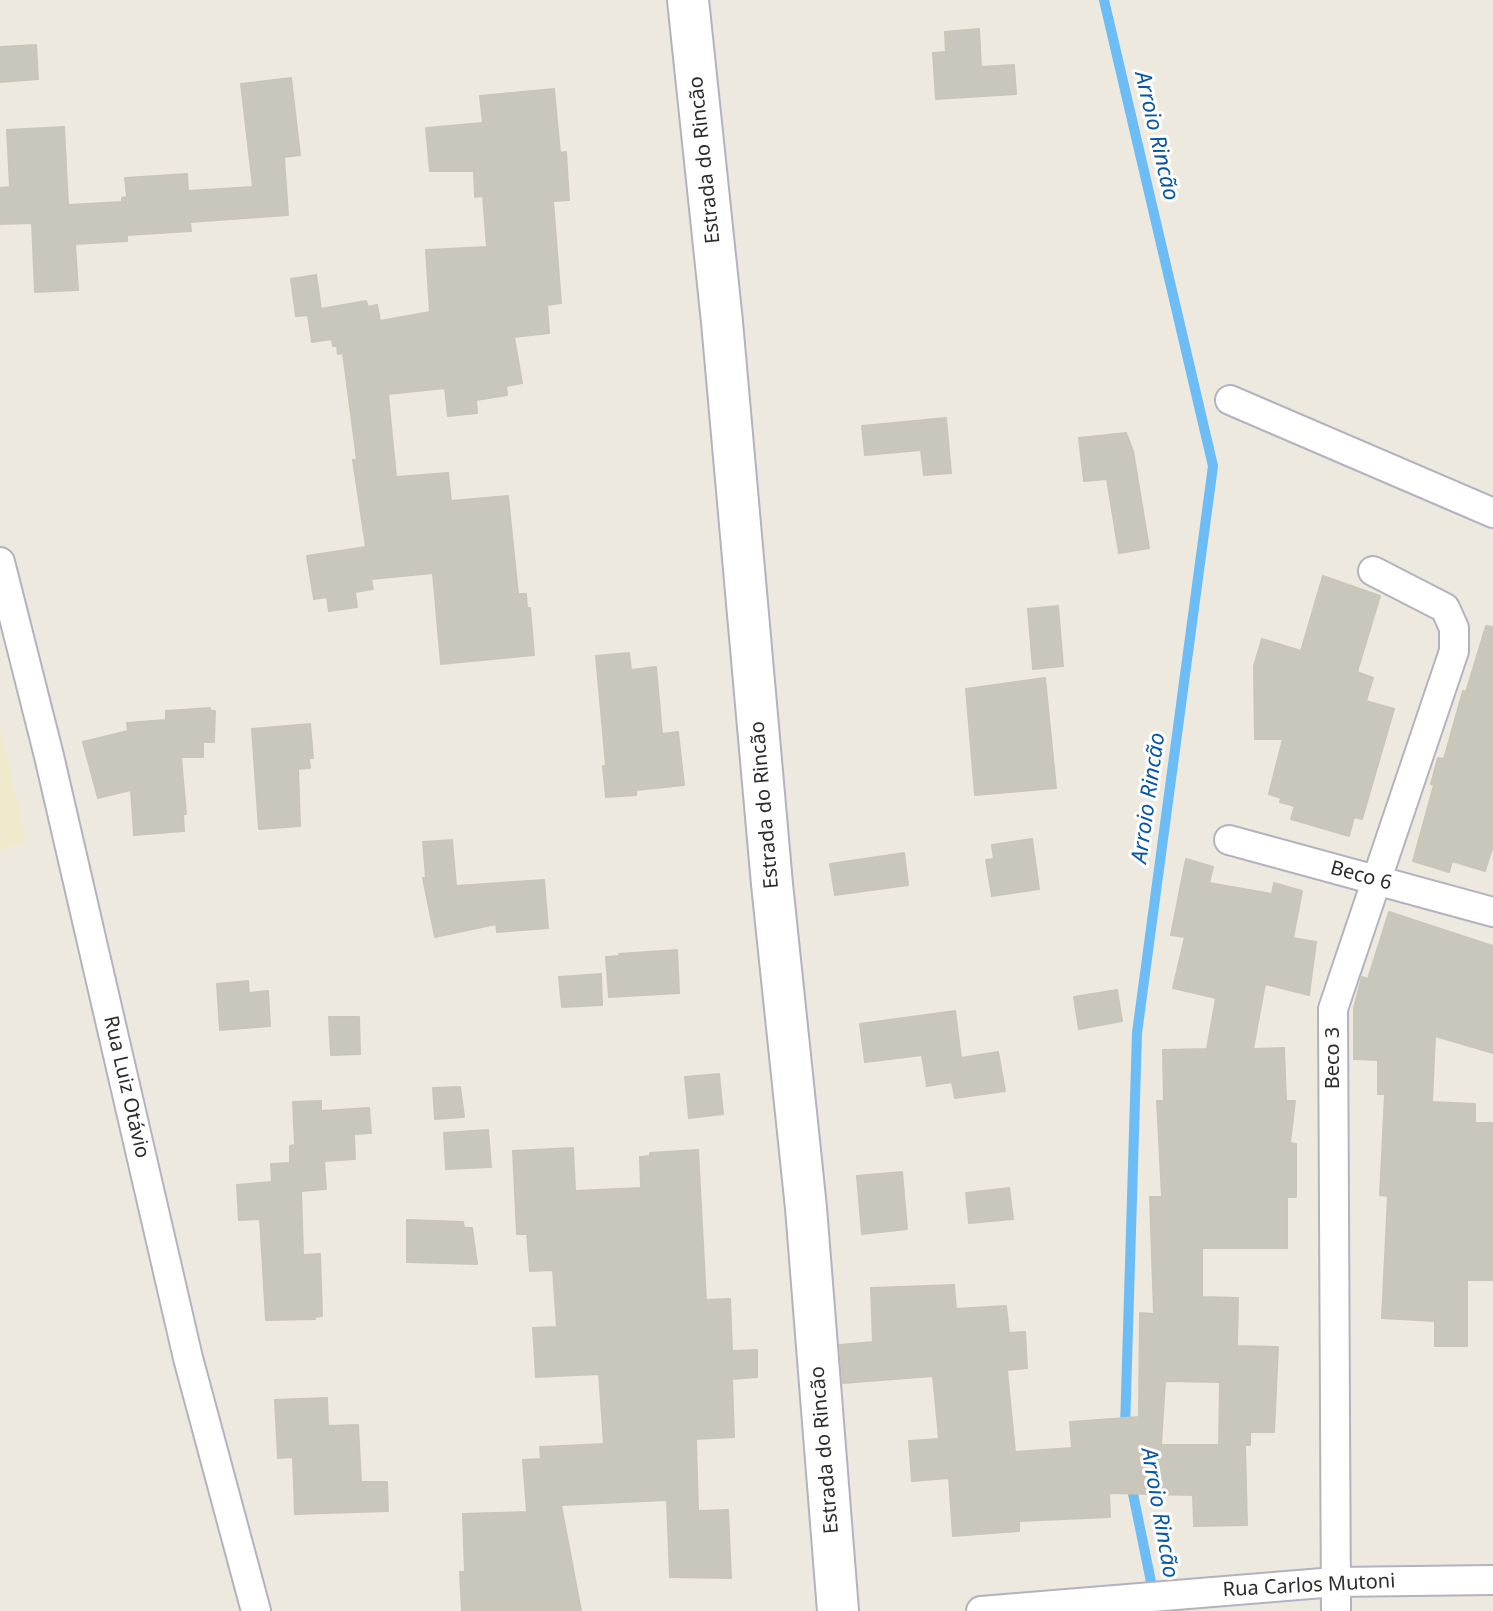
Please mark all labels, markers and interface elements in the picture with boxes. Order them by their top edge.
water label: Arroio Rincão [1128,69,1184,203]
street label: Estrada do Rincão [684,75,726,245]
street label: Estrada do Rincão [746,720,784,890]
water label: Arroio Rincão [1127,731,1171,865]
street label: Beco 6 [1328,856,1394,896]
street label: Rua Luiz Otávio [98,1014,154,1160]
street label: Beco 3 [1321,1027,1345,1089]
street label: Estrada do Rincão [806,1365,844,1535]
water label: Arroio Rincão [1135,1446,1183,1580]
street label: Rua Carlos Mutoni [1222,1569,1396,1603]

